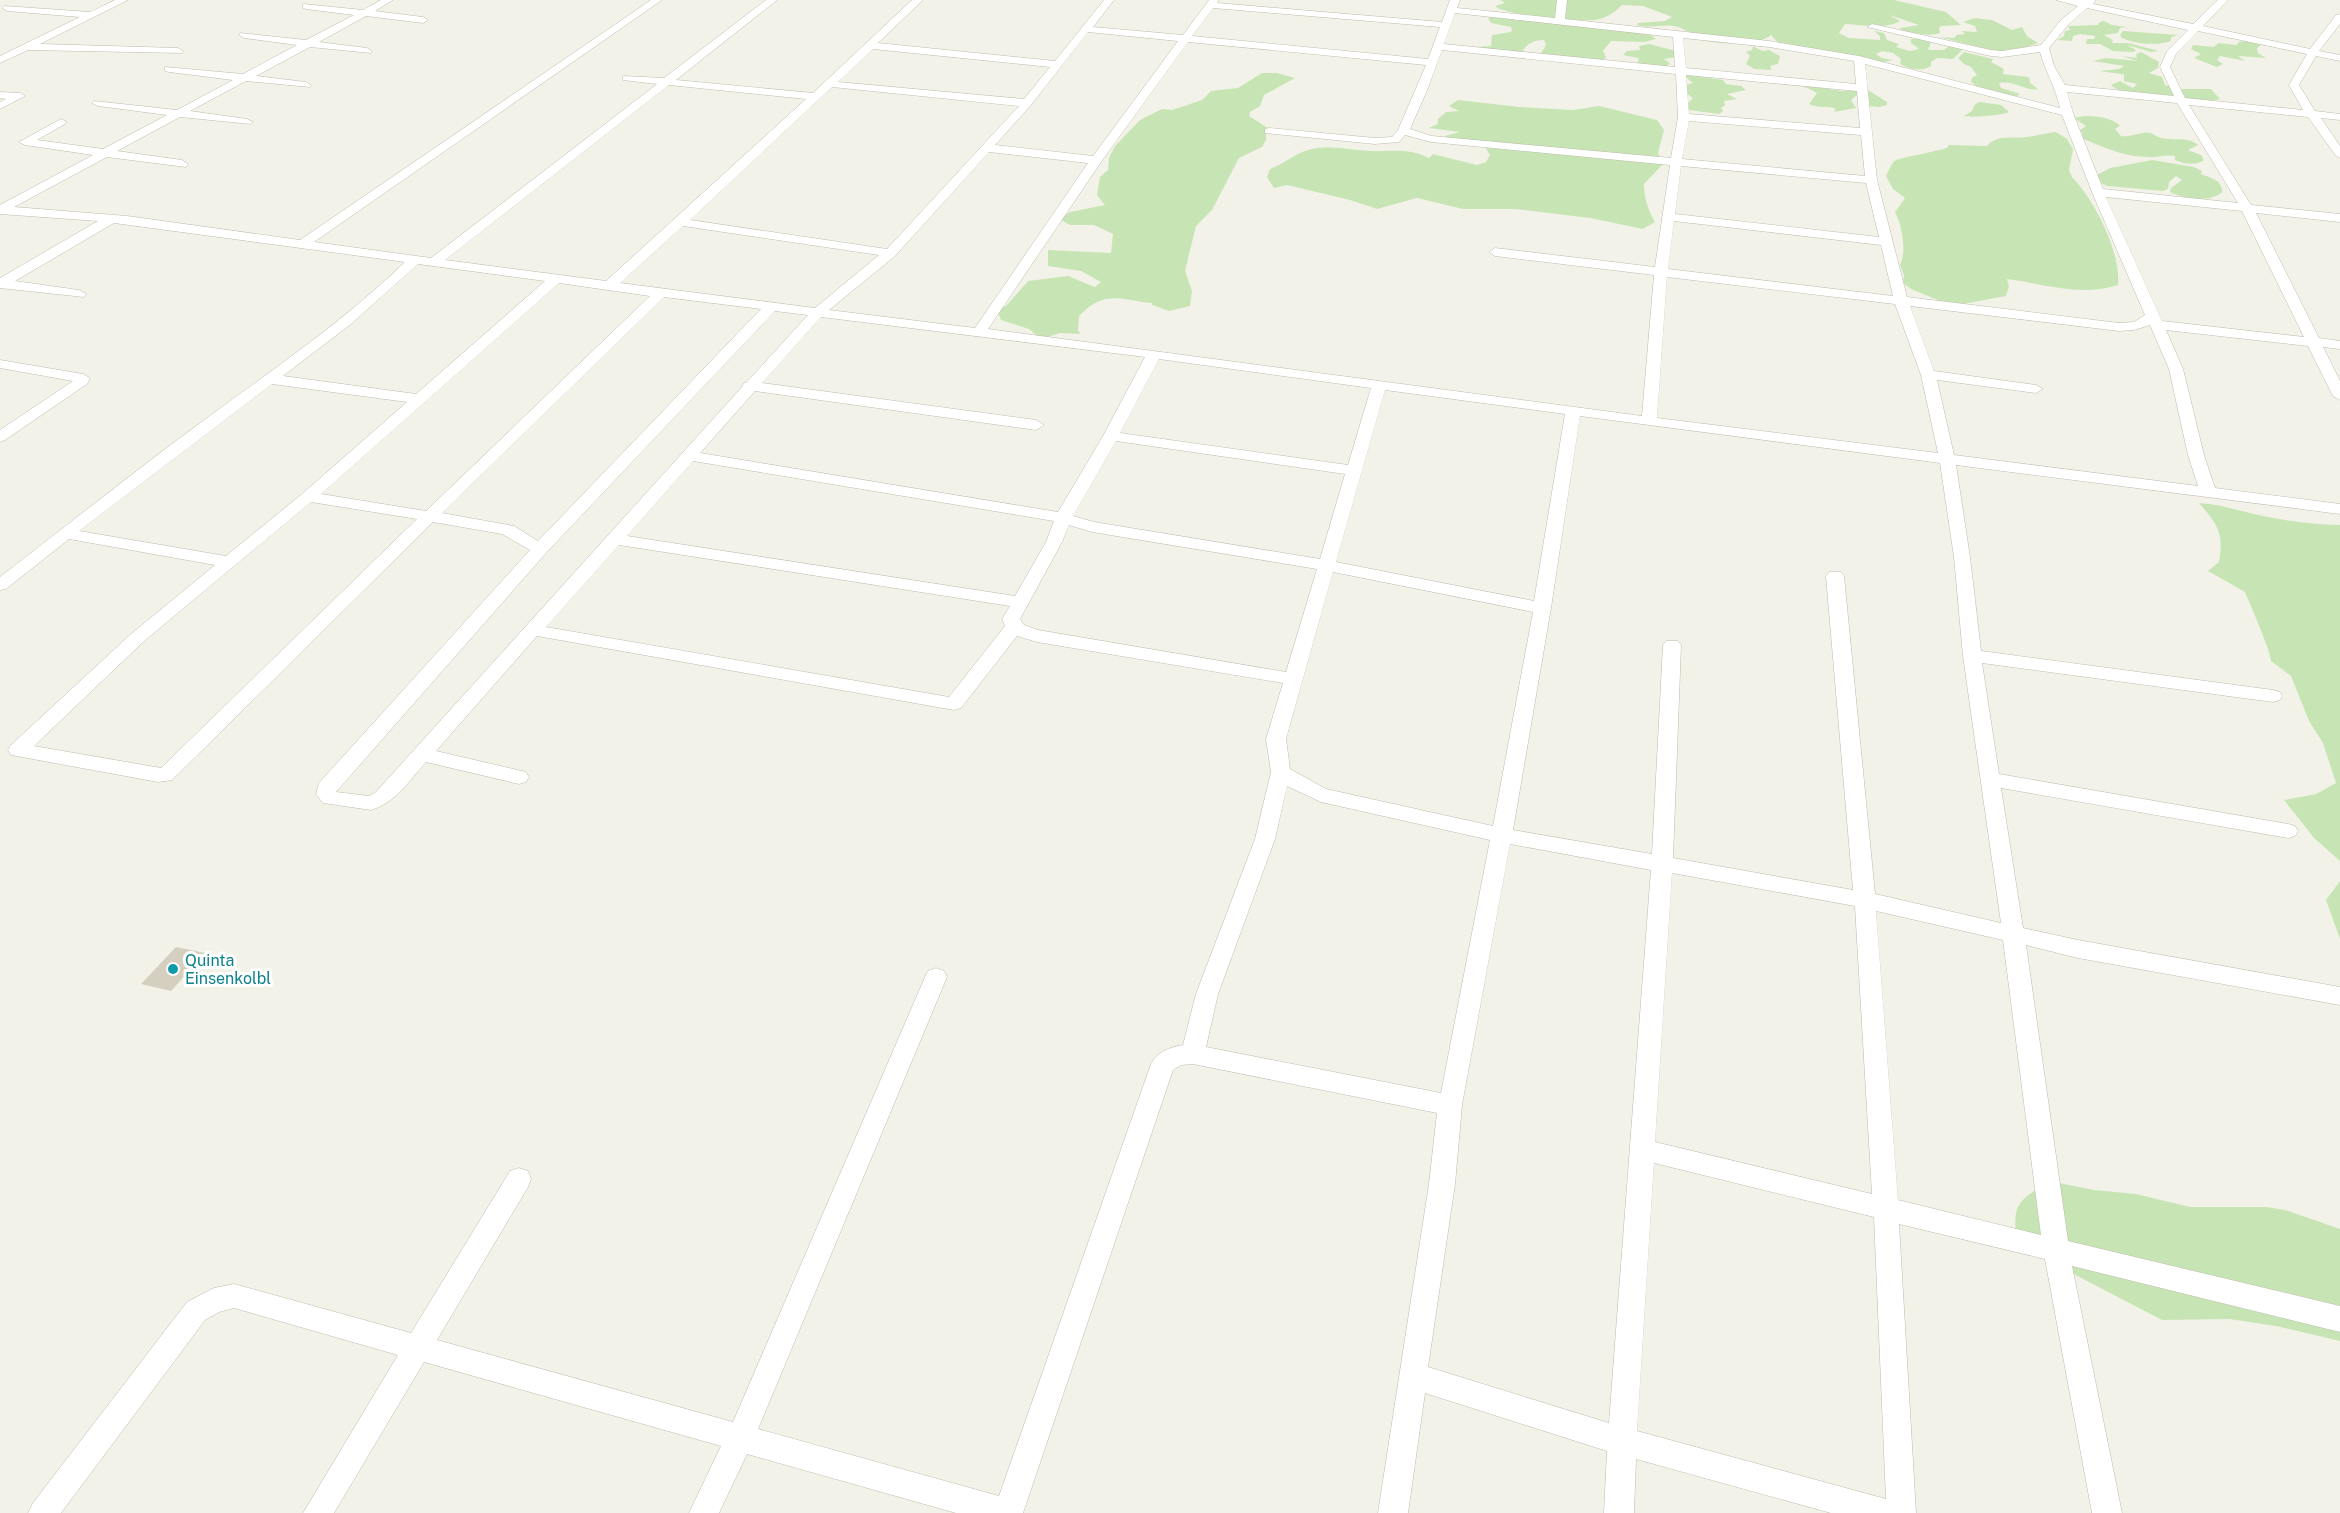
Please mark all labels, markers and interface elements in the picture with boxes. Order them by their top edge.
place label: Quinta Einsenkolbl [185,951,271,988]
marker: Quinta Einsenkolbl [166,962,180,976]

